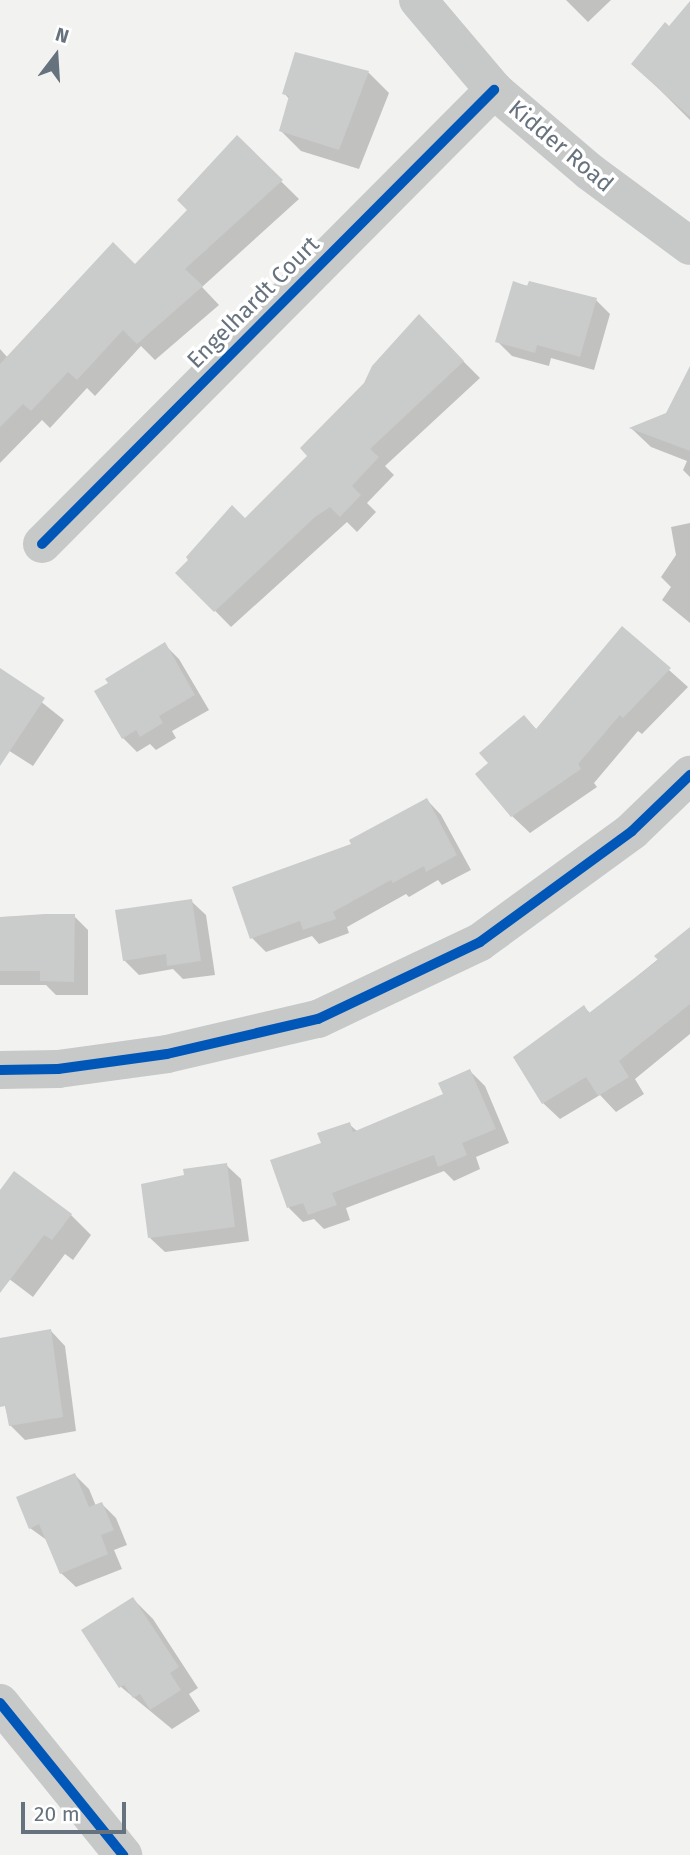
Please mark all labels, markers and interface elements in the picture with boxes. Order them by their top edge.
north arrow [21,21,91,91]
text: N [53,23,72,48]
street label: Kidder Road [503,94,619,198]
street label: Engelhardt Court [181,230,325,374]
scale bar [24,1788,130,1832]
text: 20 m [34,1801,80,1827]

